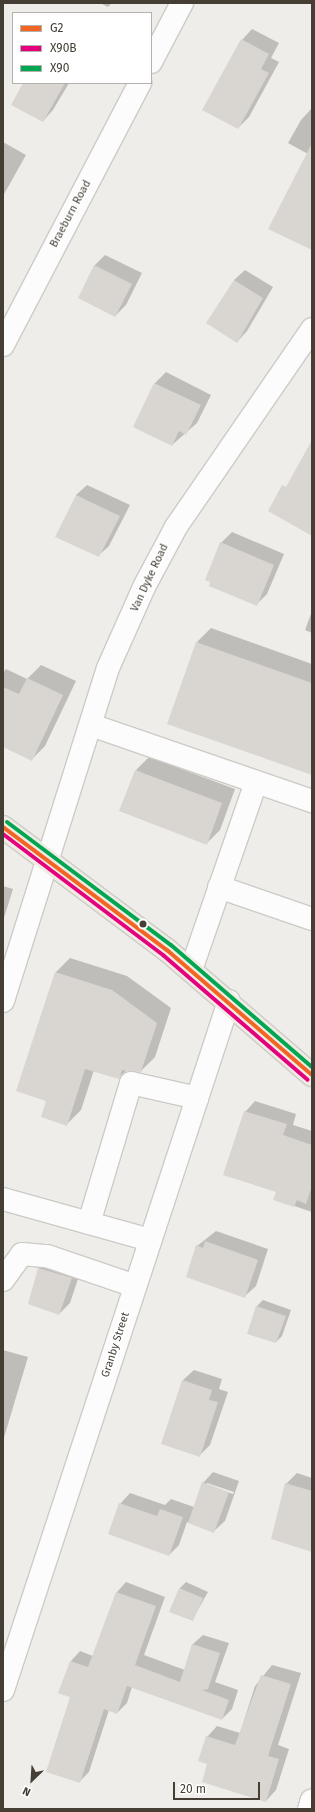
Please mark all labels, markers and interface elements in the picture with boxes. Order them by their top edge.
legend [12,12,152,84]
text: G2 [50,21,63,35]
text: X90B [50,41,77,55]
text: X90 [50,61,69,75]
street label: Braeburn Road [48,178,94,250]
street label: Van Dyke Road [129,542,171,614]
unlabelled marker [138,919,148,929]
street label: Granby Street [99,1311,133,1379]
north arrow [12,1760,52,1800]
scale bar [175,1774,262,1800]
text: 20 m [180,1782,206,1796]
text: N [21,1784,33,1799]

